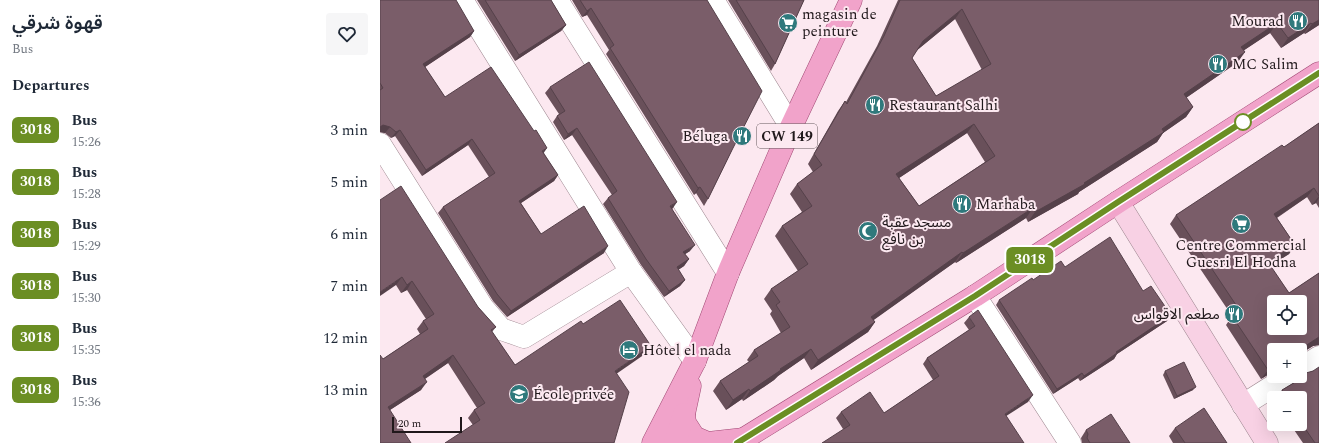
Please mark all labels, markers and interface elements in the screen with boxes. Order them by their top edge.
place label: magasin de peinture [802,3,877,43]
text: قهوة شرقي [12,9,103,38]
place label: Mourad [1231,10,1284,33]
restaurant icon: Mourad [1287,10,1309,32]
supermarket icon: magasin de peinture [777,12,799,34]
button: heart [326,13,368,55]
text: Bus [12,39,33,59]
restaurant icon: MC Salim [1207,53,1229,75]
place label: MC Salim [1232,53,1299,76]
text: Departures [12,74,90,97]
restaurant icon: Restaurant Salhi [864,94,886,116]
place label: Restaurant Salhi [889,94,998,117]
text: Bus [71,109,97,132]
unlabelled marker [1234,113,1252,131]
text: 3018 [20,119,51,140]
text: 3 min [330,119,368,142]
road number: CW 149 [757,124,817,148]
place label: Béluga [683,125,729,148]
restaurant icon: Béluga [731,125,753,147]
text: 15:26 [71,132,101,152]
text: Bus [71,161,97,184]
text: 3018 [20,171,51,192]
text: 5 min [330,171,368,194]
text: 15:28 [71,184,101,204]
restaurant icon: Marhaba [951,193,973,215]
place label: Marhaba [976,193,1036,216]
place label: مسجد عقبة بن نافع [882,211,951,251]
text: Bus [71,213,97,236]
supermarket icon: Centre Commercial Guesri El Hodna [1230,213,1252,235]
mosque icon: مسجد عقبة بن نافع [857,220,879,242]
text: 3018 [20,223,51,244]
text: 6 min [330,223,368,246]
place label: Centre Commercial Guesri El Hodna [1176,234,1306,274]
text: 15:29 [71,236,101,256]
line badge: 3018 [1002,247,1058,273]
text: 3018 [1014,249,1046,270]
text: Bus [71,265,97,288]
text: 3018 [20,275,51,296]
text: 7 min [330,275,368,298]
text: 15:30 [71,288,101,308]
map controls [1267,295,1307,431]
button: locate [1267,295,1307,335]
place label: مطعم الاقواس [1134,303,1220,326]
restaurant icon: مطعم الاقواس [1223,303,1245,325]
text: Bus [71,317,97,340]
text: 3018 [20,327,51,348]
text: 12 min [323,327,368,350]
hotel icon: Hôtel el nada [618,339,640,361]
place label: Hôtel el nada [643,339,732,362]
text: 15:35 [71,340,101,360]
button: + [1267,343,1307,383]
text: Bus [71,369,97,392]
text: 3018 [20,379,51,400]
text: 13 min [323,379,368,402]
school or university icon: École privée [508,383,530,405]
place label: École privée [533,383,614,406]
button: − [1267,391,1307,431]
text: 15:36 [71,392,101,412]
scale bar [392,415,462,434]
text: 20 m [398,415,421,432]

